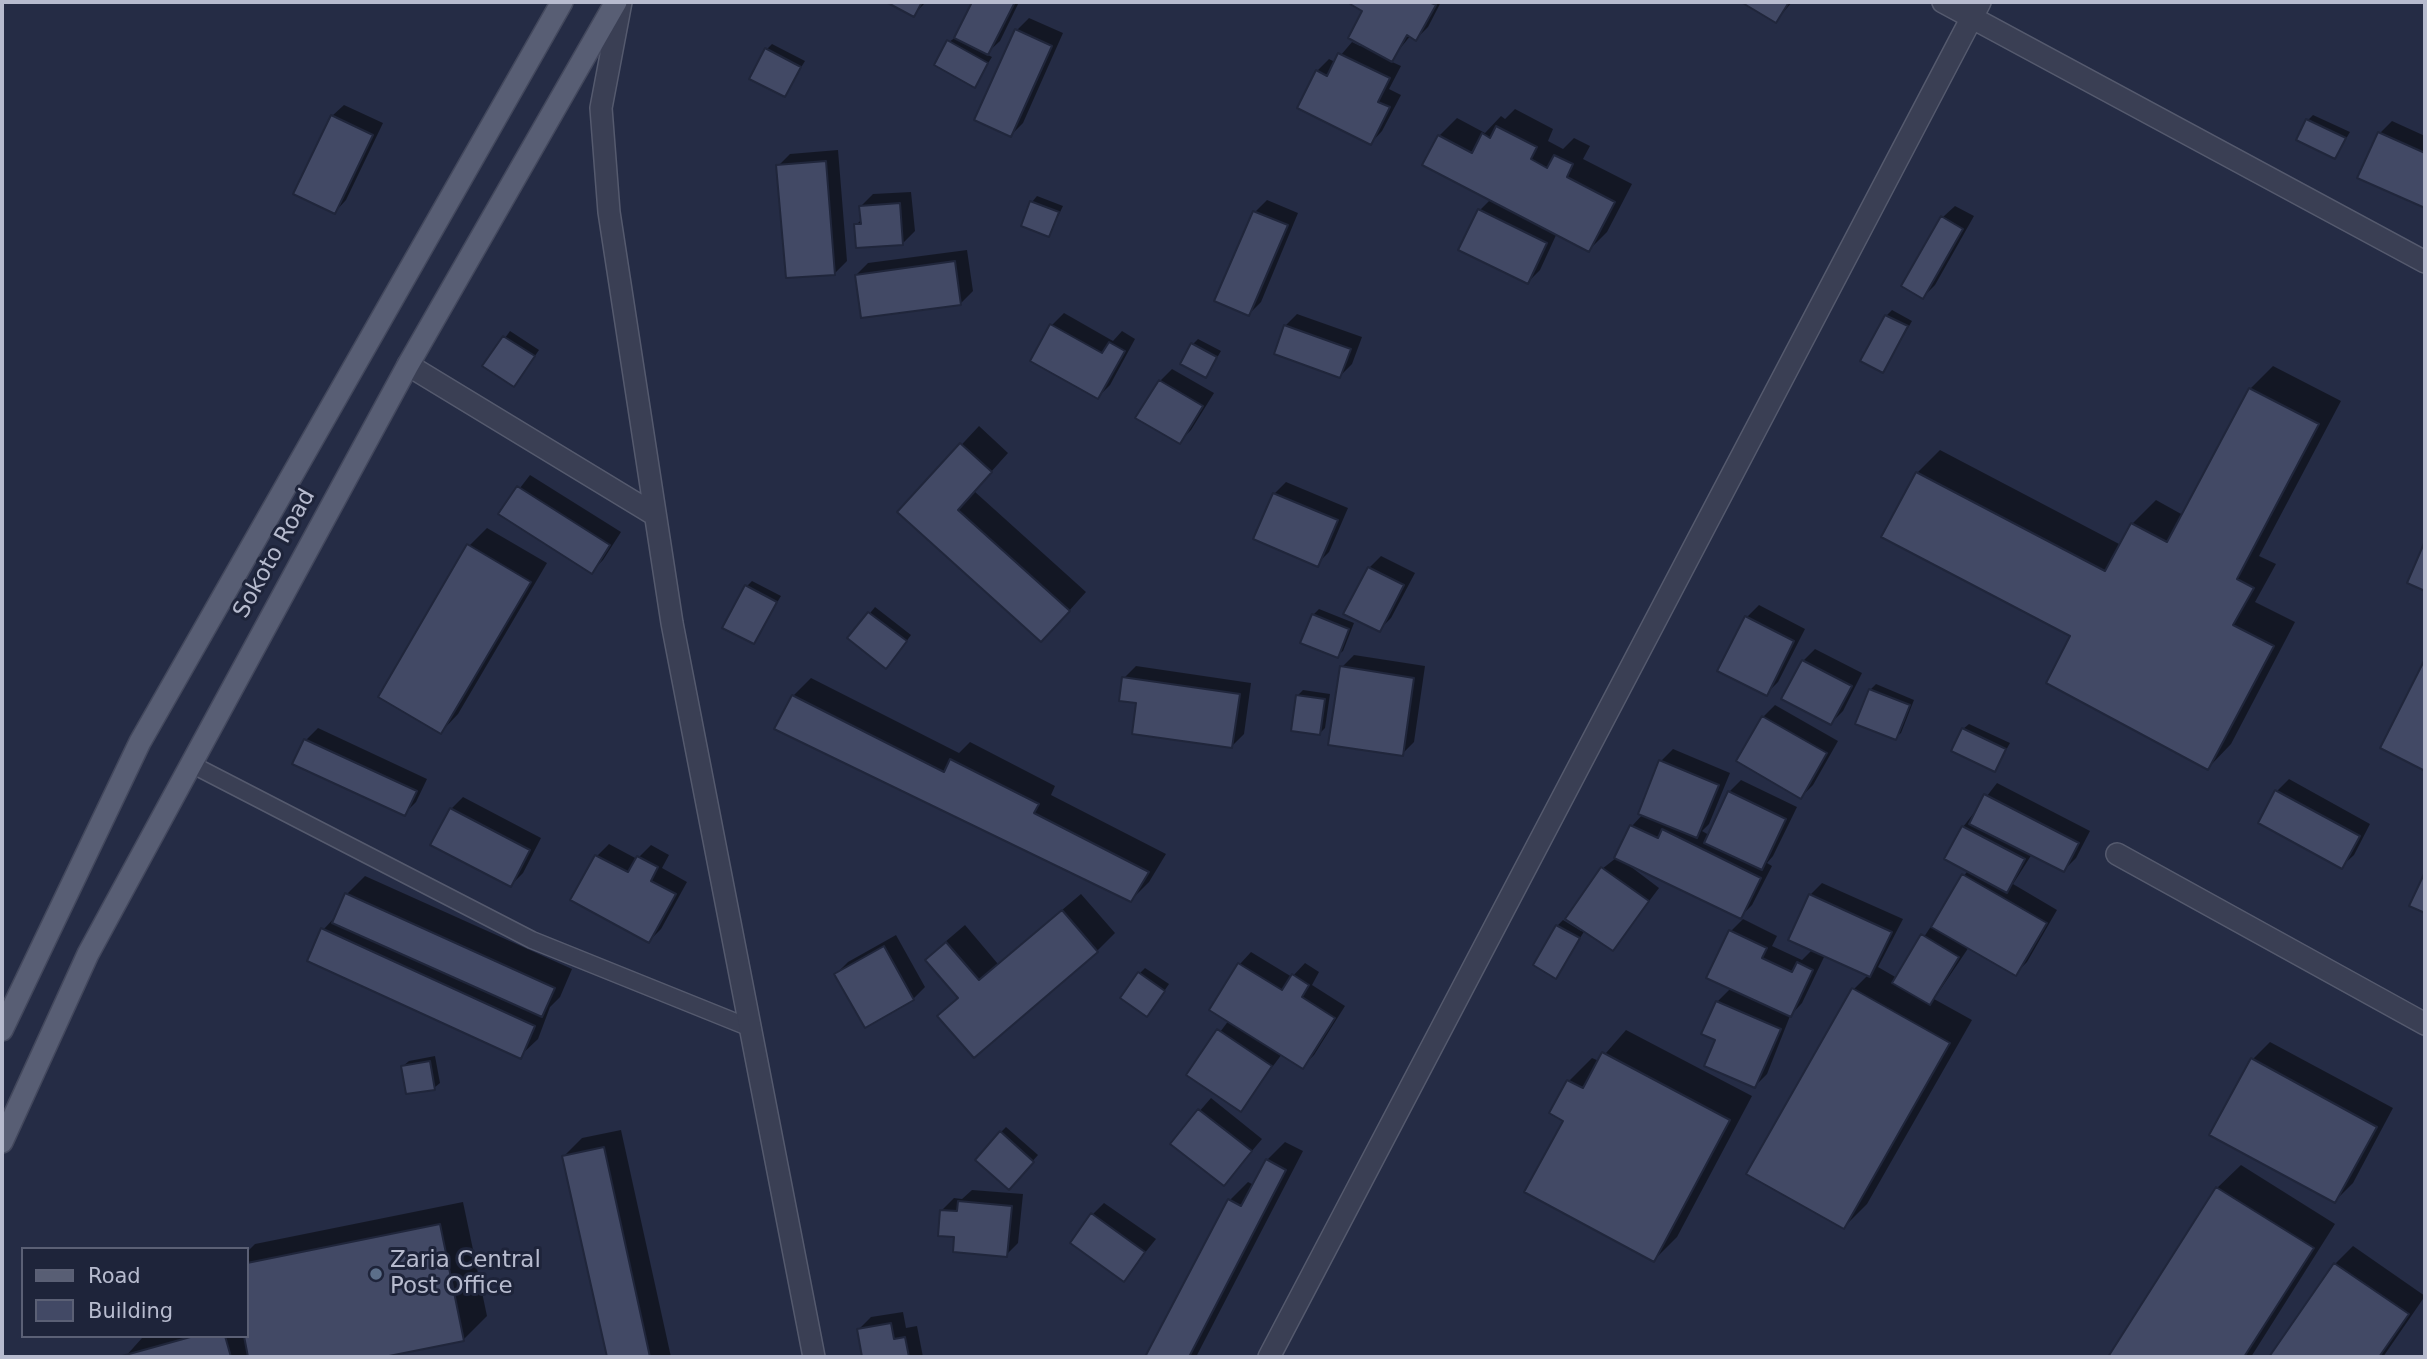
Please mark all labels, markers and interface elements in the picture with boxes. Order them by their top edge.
street label: Sokoto Road [228,485,322,623]
legend [21,1247,248,1338]
place label: Zaria Central Post Office [390,1247,541,1301]
text: Road [88,1264,141,1288]
marker: Zaria Central Post Office [368,1266,384,1282]
text: Building [88,1299,173,1323]

